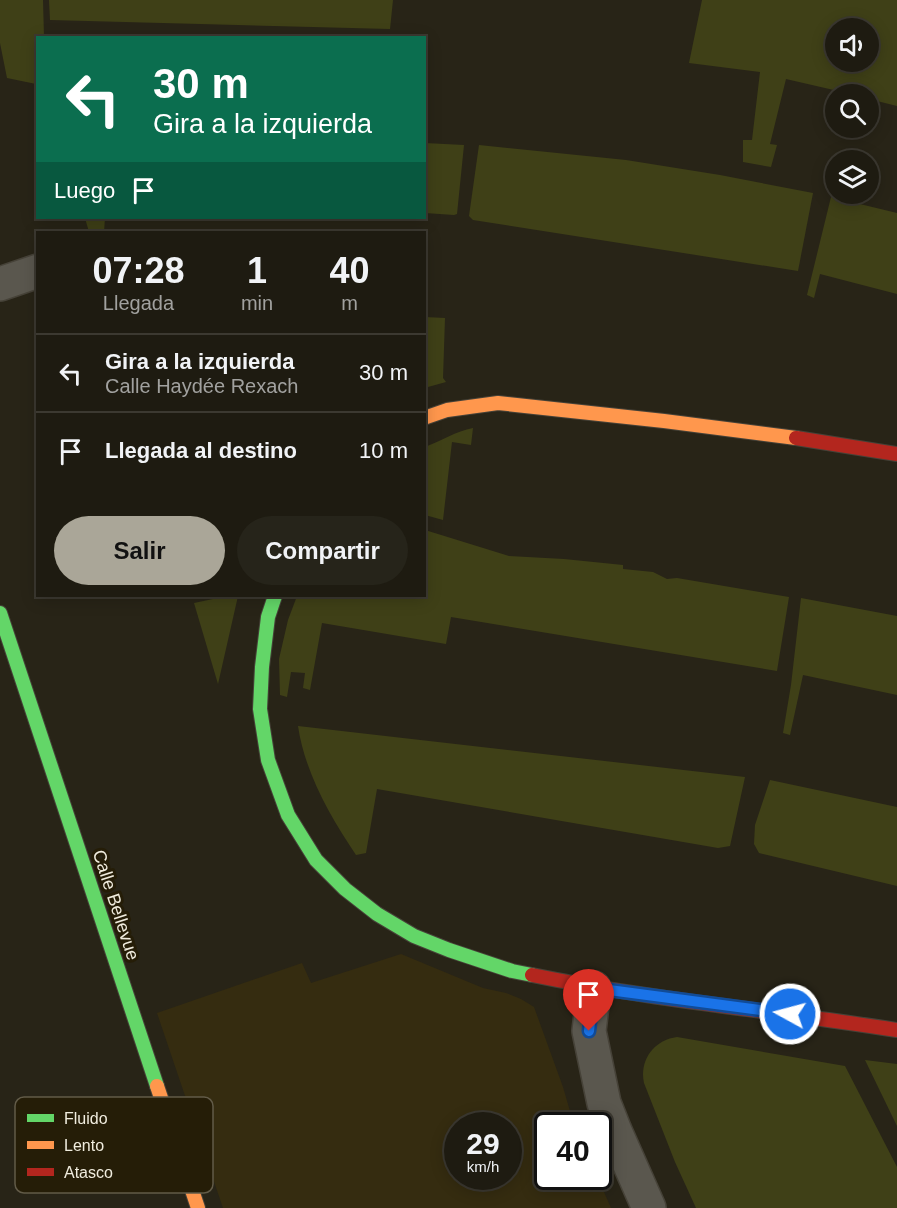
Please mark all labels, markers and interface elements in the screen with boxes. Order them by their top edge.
map controls [825,18,879,204]
button: sound [825,18,879,72]
icon: left [54,60,132,138]
text: 30 m [153,60,249,107]
button: search [825,84,879,138]
text: Gira a la izquierda [153,109,372,139]
button: layers [825,150,879,204]
icon: arrive [127,174,160,207]
text: Luego [54,178,115,203]
text: 07:28 [92,250,184,291]
text: 1 [247,250,267,291]
text: 40 [330,250,370,291]
text: Llegada [103,292,174,314]
text: min [241,292,273,314]
text: m [341,292,358,314]
text: Gira a la izquierda [105,349,295,374]
icon: left [54,357,87,390]
text: 30 m [359,360,408,385]
text: Calle Haydée Rexach [105,375,298,397]
icon: arrive [54,435,87,468]
text: Llegada al destino [105,438,297,463]
text: 10 m [359,438,408,463]
button: Salir [54,516,225,585]
button: Compartir [237,516,408,585]
street label: Calle Bellevue [89,847,143,963]
pin [563,969,614,1031]
icon: arrive [572,978,605,1011]
position arrow [758,982,822,1046]
legend [15,1097,213,1193]
text: Fluido [64,1110,108,1127]
speed limit sign: 40 [534,1112,612,1190]
text: 29 [466,1127,500,1160]
text: Lento [64,1137,104,1154]
text: km/h [467,1158,499,1175]
text: Atasco [64,1164,113,1181]

